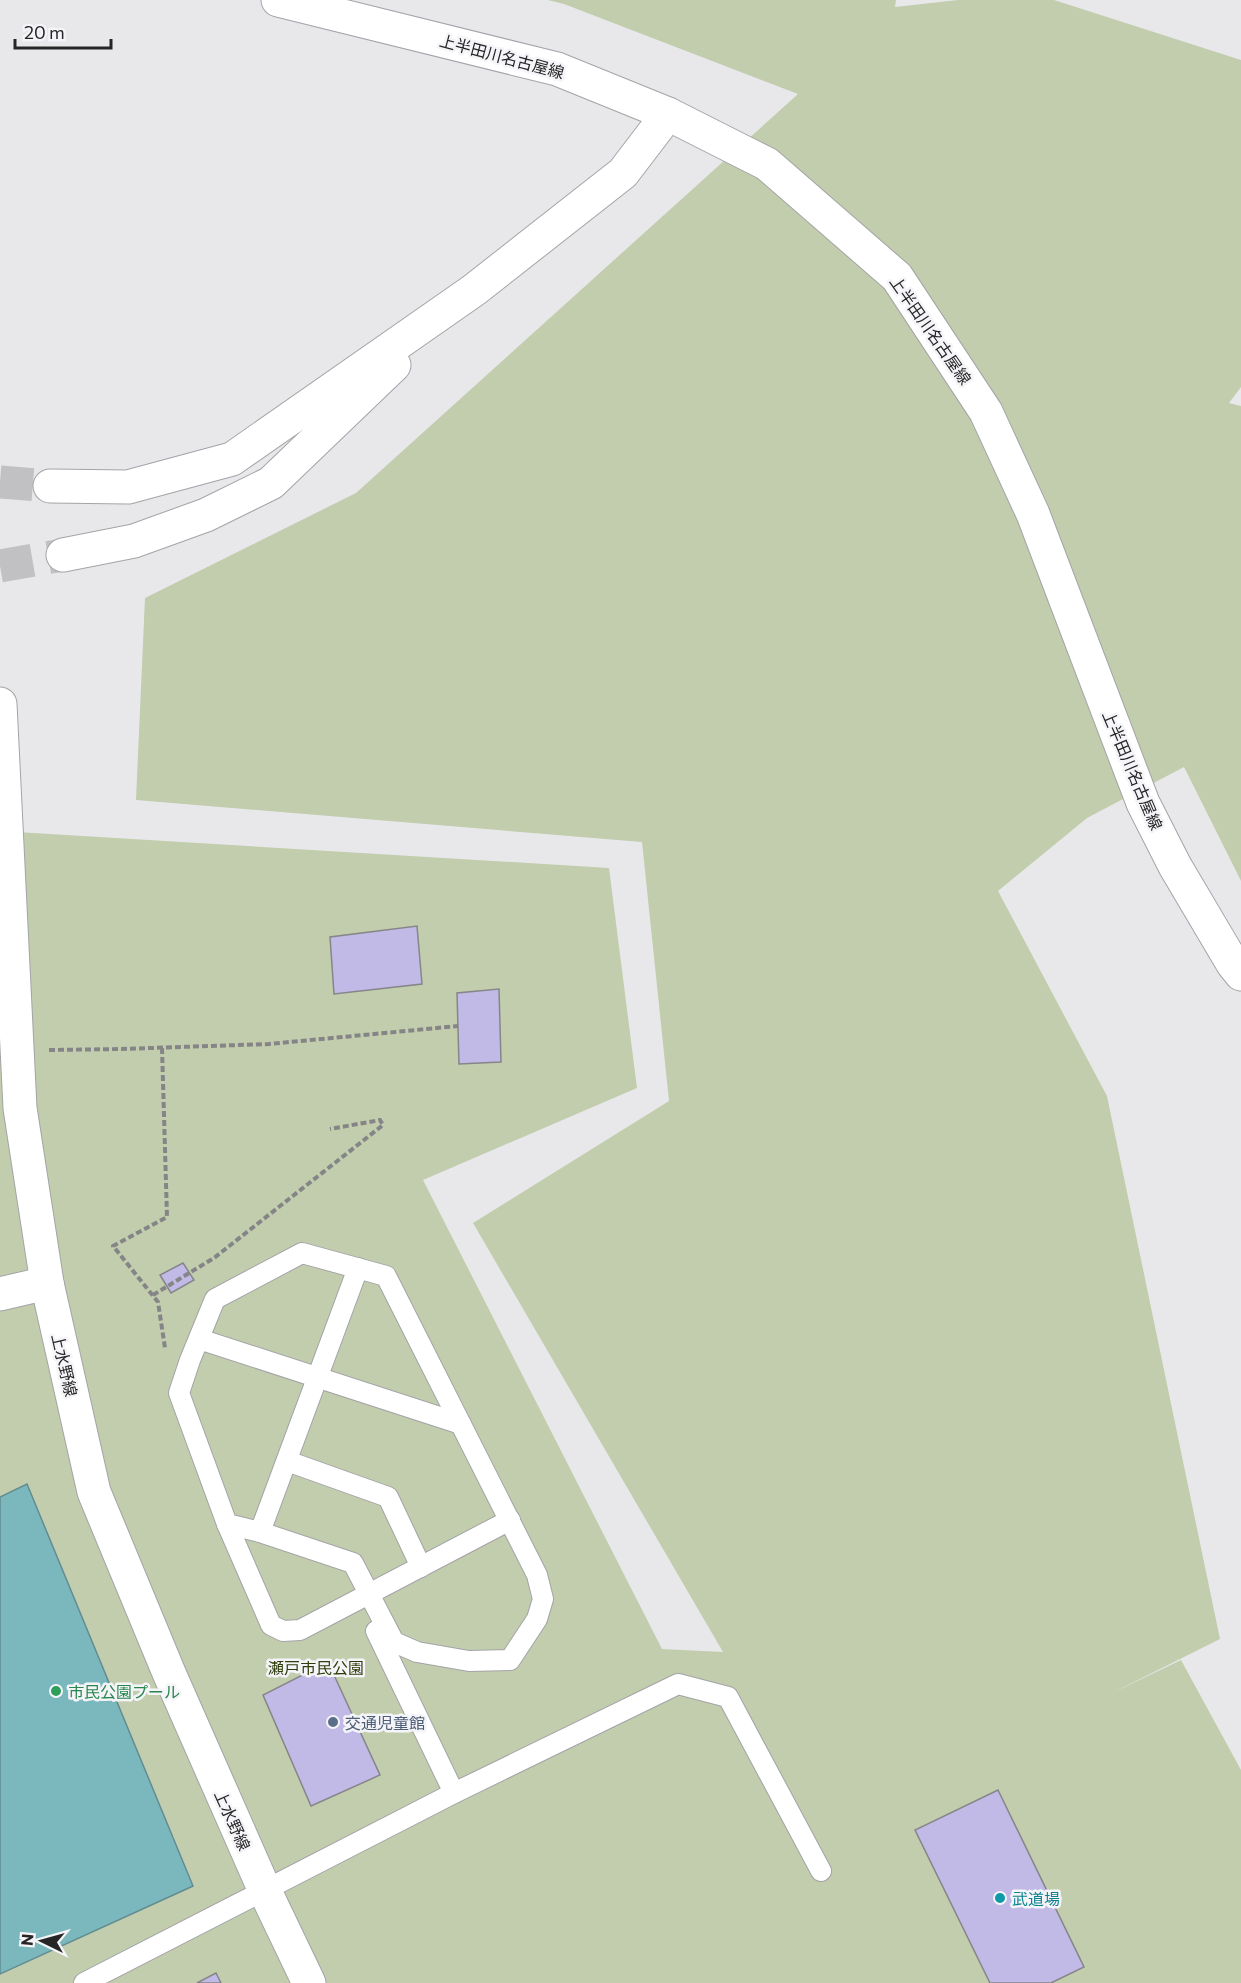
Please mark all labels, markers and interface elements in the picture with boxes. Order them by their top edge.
scale bar [15,12,111,50]
text: 20 m [24,21,65,43]
street label: 上半田川名古屋線 [438,30,566,82]
street label: 上半田川名古屋線 [887,272,975,388]
street label: 上半田川名古屋線 [1099,707,1167,833]
street label: 上水野線 [49,1332,81,1398]
park label: 瀬戸市民公園 [268,1658,364,1677]
place label: 市民公園プール [68,1682,180,1701]
marker: 市民公園プール [49,1684,63,1698]
place label: 交通児童館 [345,1713,425,1732]
marker: 交通児童館 [326,1715,340,1729]
street label: 上水野線 [211,1787,255,1853]
place label: 武道場 [1012,1889,1060,1908]
marker: 武道場 [993,1891,1007,1905]
north arrow [12,1911,72,1971]
text: N [17,1933,37,1946]

